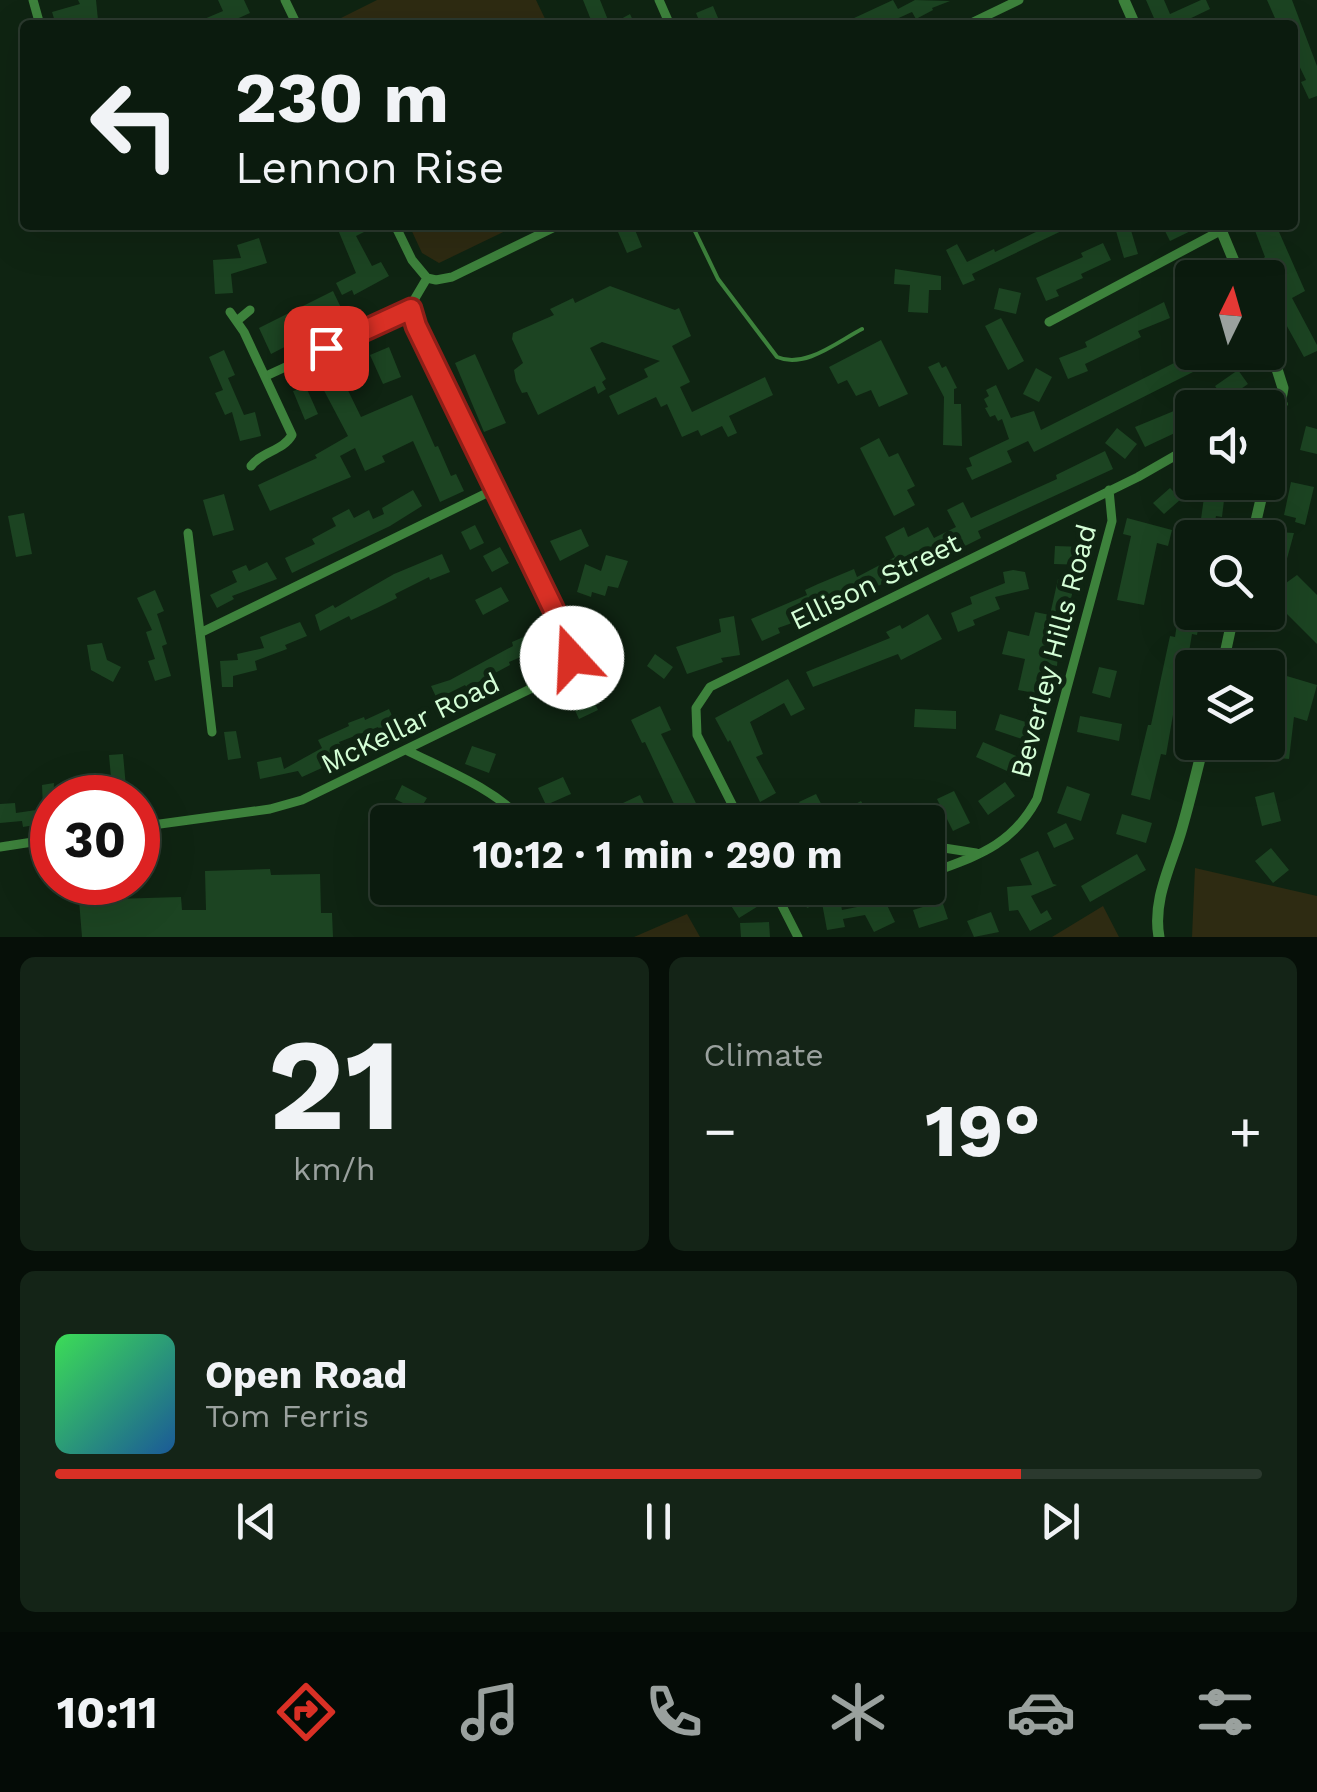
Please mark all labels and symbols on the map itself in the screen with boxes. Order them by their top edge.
north arrow [1175,260,1285,370]
pin [284,306,369,391]
street label: Beverley Hills Road [1004,521,1103,782]
street label: Ellison Street [785,526,966,637]
position arrow [520,606,624,710]
street label: McKellar Road [316,666,505,781]
speed limit sign: 30 [30,775,160,905]

